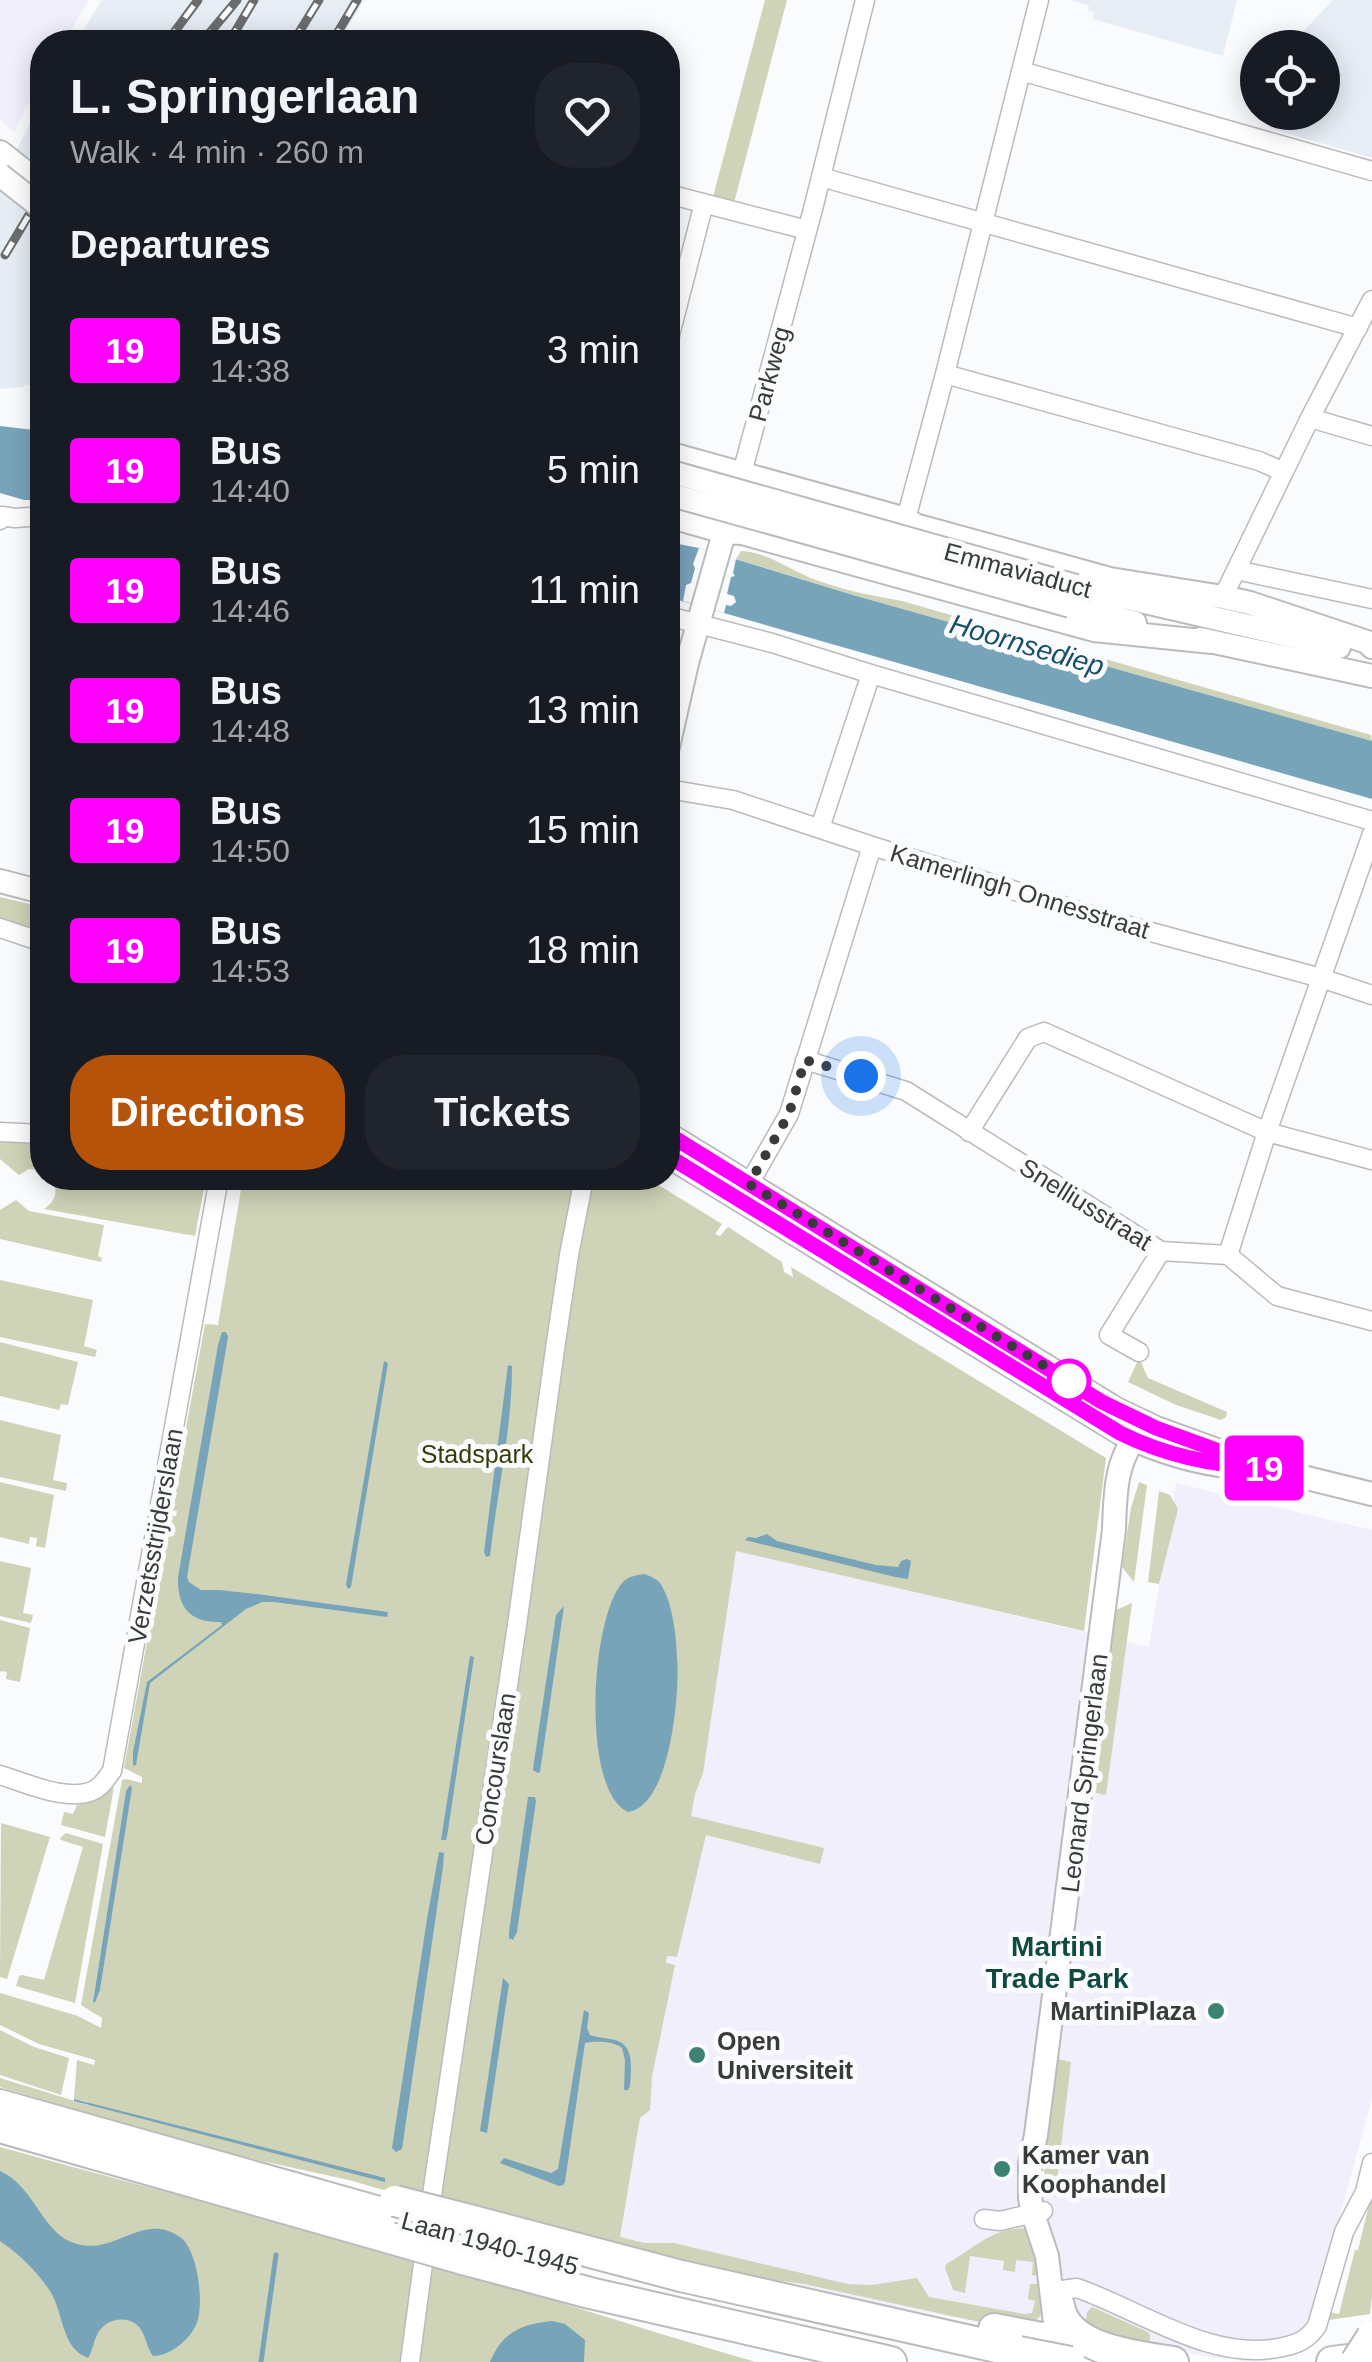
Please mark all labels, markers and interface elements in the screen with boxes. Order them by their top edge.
map controls [1240,30,1340,130]
button: locate [1240,30,1340,130]
button: heart [535,63,640,168]
text: L. Springerlaan [70,70,419,123]
text: Walk · 4 min · 260 m [70,134,364,170]
text: Departures [70,224,271,266]
text: Bus [210,310,282,352]
street label: Parkweg [743,323,795,425]
text: 3 min [547,329,640,371]
text: 19 [106,331,144,370]
text: 14:38 [210,353,290,389]
text: Bus [210,430,282,472]
text: 5 min [547,449,640,491]
text: 19 [106,451,144,490]
text: 14:40 [210,473,290,509]
street label: Emmaviaduct [941,537,1095,603]
text: Bus [210,550,282,592]
text: 11 min [529,569,640,611]
text: 19 [106,571,144,610]
text: 14:46 [210,593,290,629]
water label: Hoornsediep [946,608,1108,682]
text: Bus [210,670,282,712]
text: 13 min [526,689,640,731]
text: 19 [106,691,144,730]
text: 14:48 [210,713,290,749]
text: Bus [210,790,282,832]
text: 15 min [526,809,640,851]
text: 19 [106,811,144,850]
text: 14:50 [210,833,290,869]
street label: Kamerlingh Onnesstraat [887,838,1153,944]
text: Bus [210,910,282,952]
text: 18 min [526,929,640,971]
text: 19 [106,931,144,970]
text: 14:53 [210,953,290,989]
your location [836,1051,886,1101]
button: Directions [70,1055,345,1170]
button: Tickets [365,1055,640,1170]
street label: Snelliusstraat [1015,1152,1157,1256]
unlabelled marker [1048,1360,1090,1402]
street label: Verzetsstrijderslaan [122,1426,188,1646]
line badge: 19 [1219,1436,1309,1500]
park label: Stadspark [421,1440,534,1468]
text: 19 [1245,1449,1283,1488]
street label: Leonard Springerlaan [1055,1652,1113,1894]
street label: Concourslaan [469,1691,521,1847]
district label: Martini Trade Park [985,1931,1129,1994]
place label: MartiniPlaza [1050,1997,1197,2025]
marker: MartiniPlaza [1205,2000,1227,2022]
place label: Open Universiteit [717,2027,854,2084]
marker: Open Universiteit [686,2044,708,2066]
place label: Kamer van Koophandel [1022,2141,1166,2198]
marker: Kamer van Koophandel [991,2158,1013,2180]
street label: Laan 1940-1945 [398,2206,582,2280]

